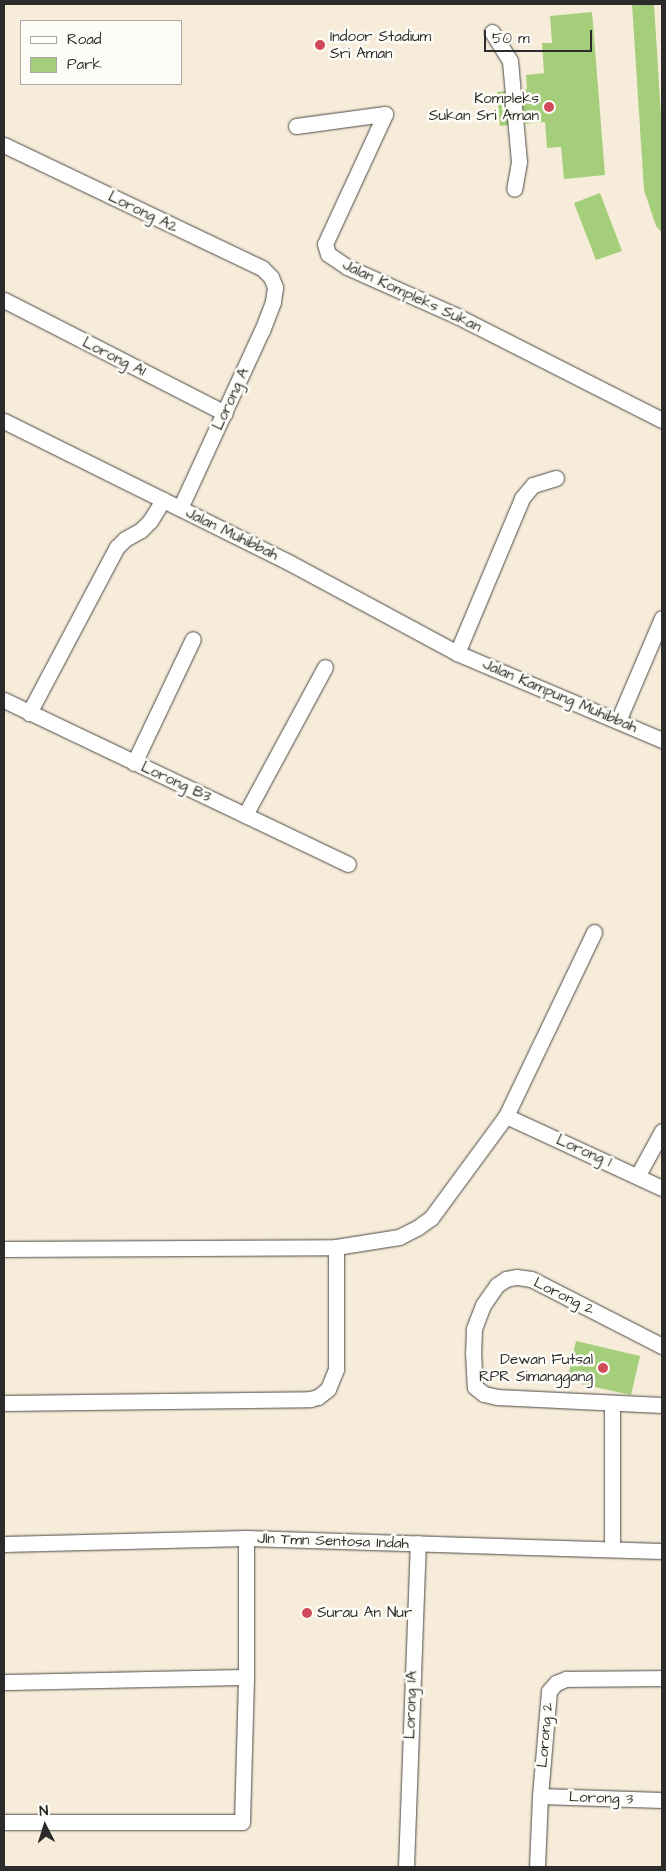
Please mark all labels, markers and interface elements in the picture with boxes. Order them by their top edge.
legend [20,20,182,85]
scale bar [486,20,594,52]
place label: Indoor Stadium Sri Aman [330,27,431,62]
text: 50 m [492,28,530,49]
text: Road [67,29,101,50]
marker: Indoor Stadium Sri Aman [314,39,326,51]
text: Park [67,54,102,75]
place label: Kompleks Sukan Sri Aman [429,89,539,124]
marker: Kompleks Sukan Sri Aman [543,101,555,113]
street label: Lorong A2 [105,187,181,237]
street label: Jalan Kompleks Sukan [340,256,484,336]
street label: Lorong A1 [79,333,149,381]
street label: Lorong A [209,365,253,433]
street label: Jalan Muhibbah [183,504,281,564]
street label: Jalan Kampung Muhibbah [480,655,640,737]
street label: Lorong B3 [138,758,214,806]
street label: Lorong 1 [554,1131,614,1171]
street label: Lorong 2 [531,1274,597,1318]
place label: Dewan Futsal RPR Simanggang [479,1350,593,1385]
marker: Dewan Futsal RPR Simanggang [597,1362,609,1374]
street label: Jln Tmn Sentosa Indah [257,1529,409,1553]
place label: Surau An Nur [317,1604,412,1622]
marker: Surau An Nur [301,1607,313,1619]
street label: Lorong 1A [401,1671,421,1739]
street label: Lorong 2 [533,1702,557,1768]
street label: Lorong 3 [569,1788,633,1808]
north arrow [20,1801,70,1851]
text: N [38,1801,49,1821]

